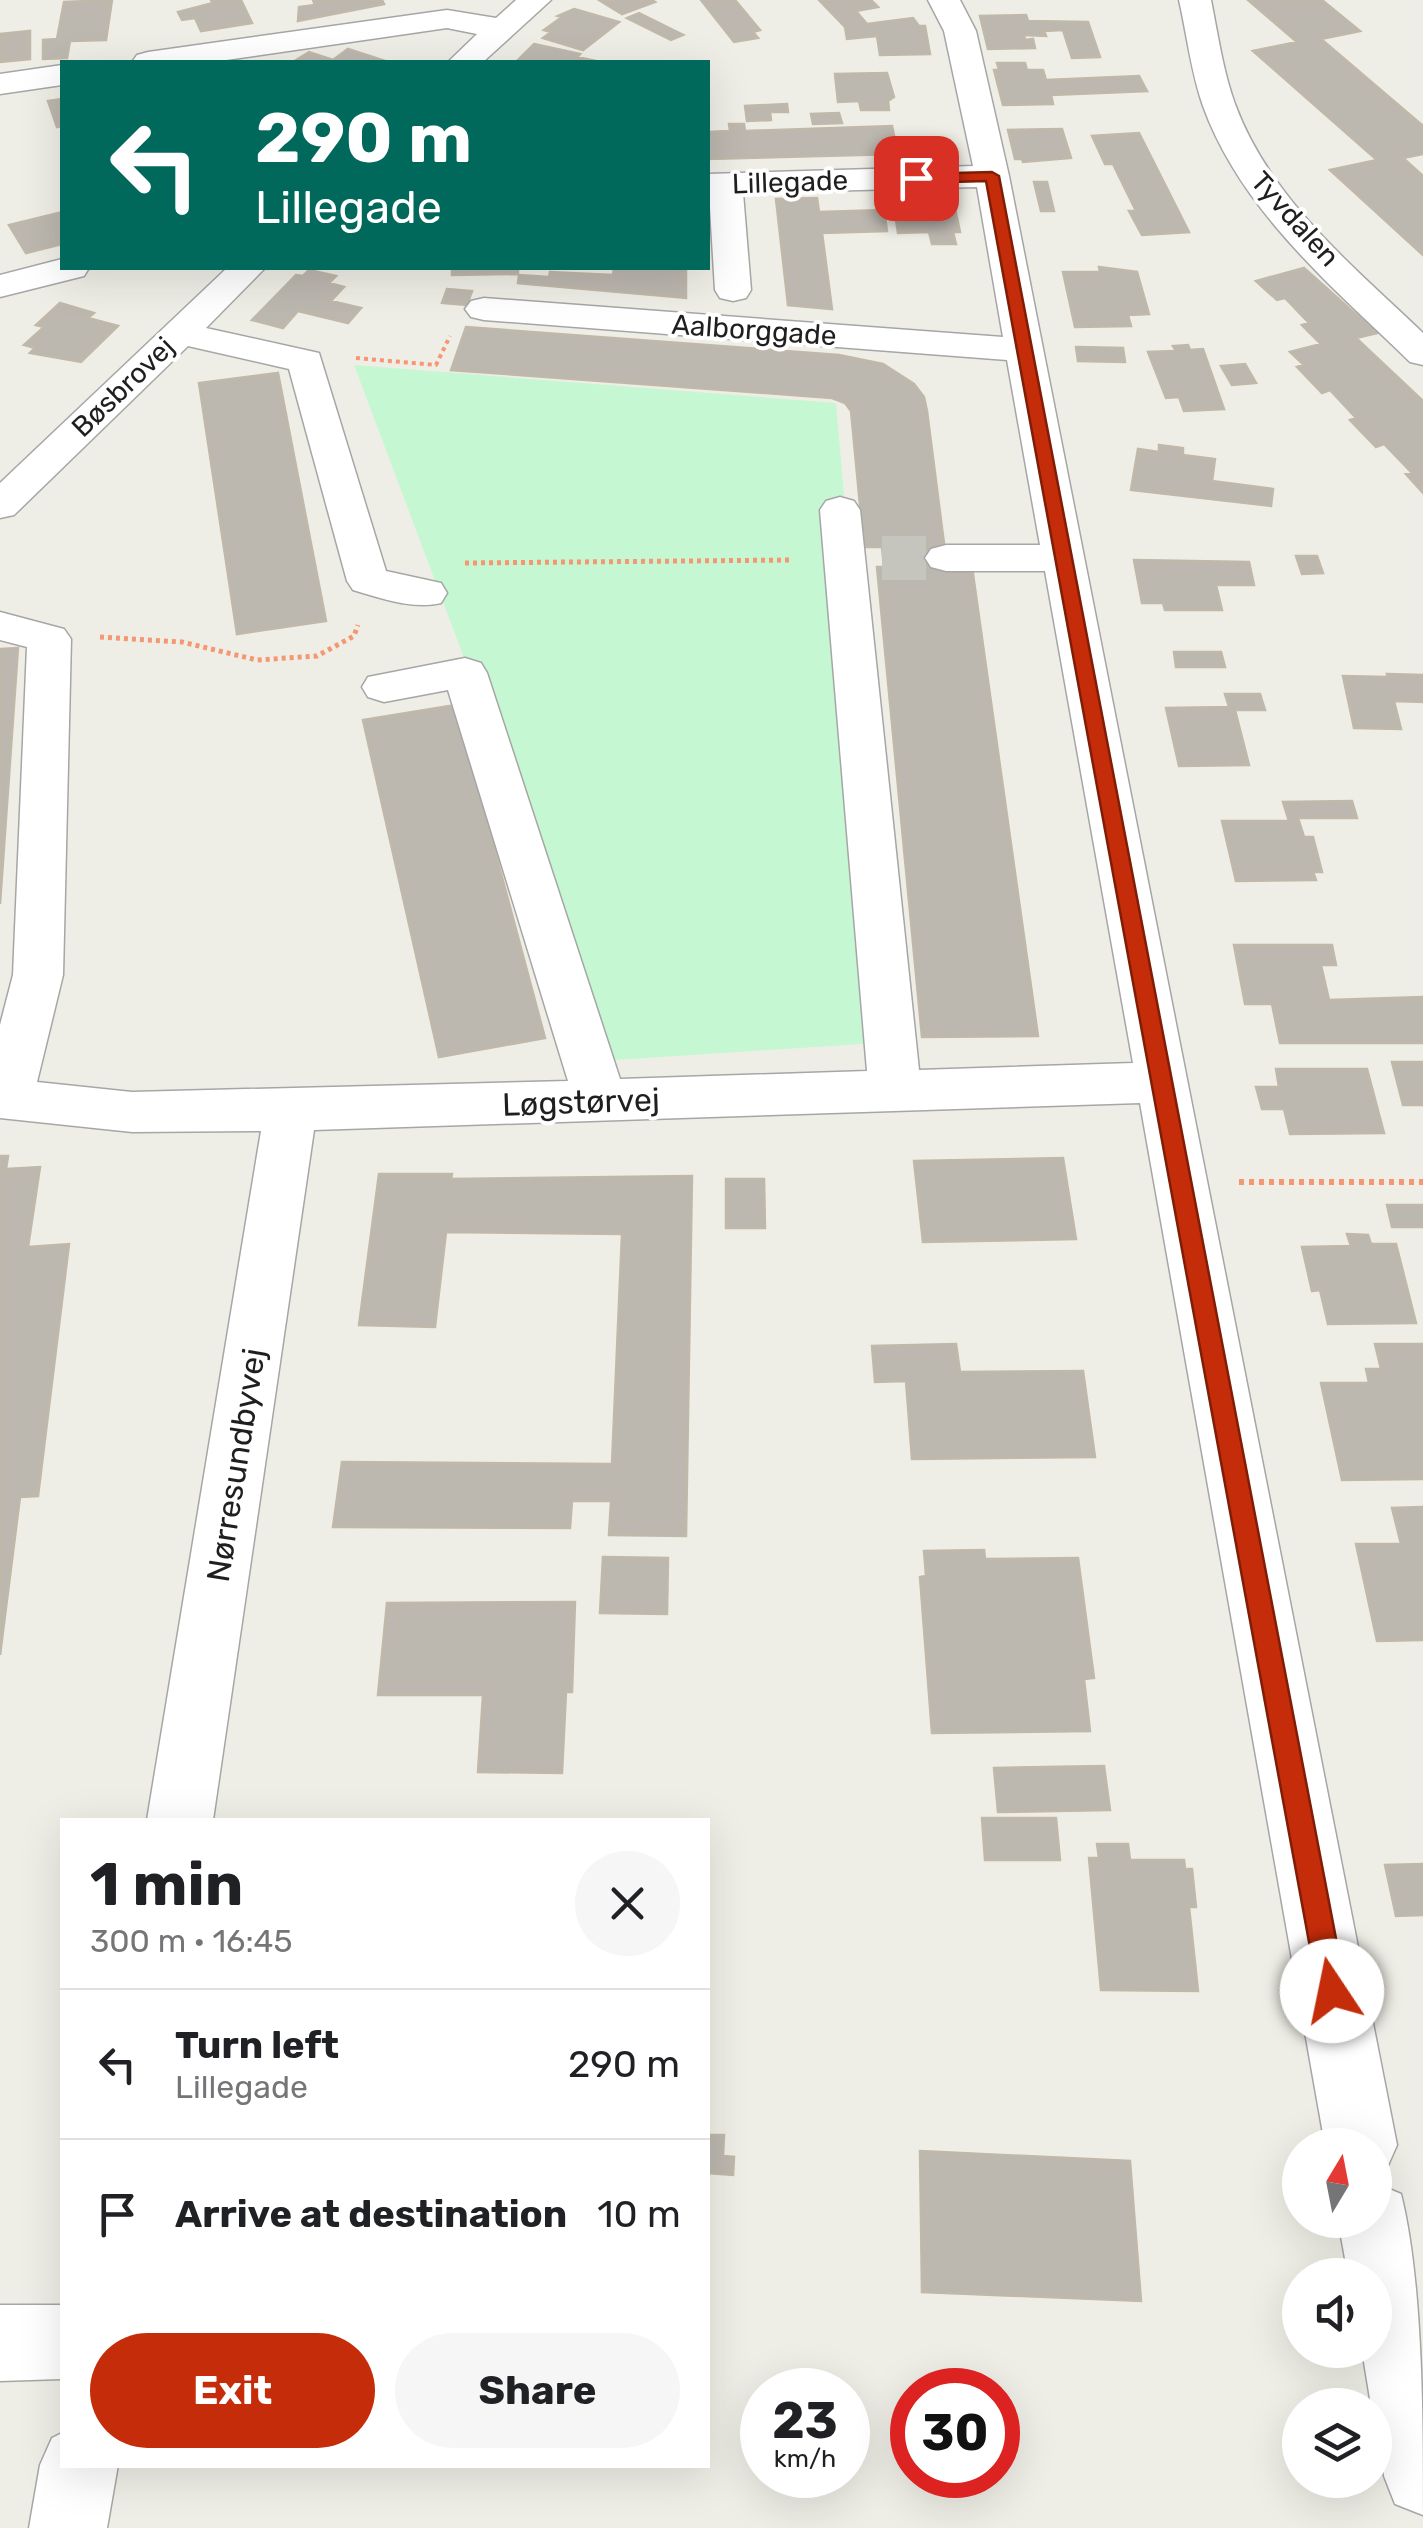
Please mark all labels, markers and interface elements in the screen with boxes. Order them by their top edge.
text: 290 m [255,97,472,180]
icon: left [90,100,220,230]
pin [874,136,959,221]
icon: arrive [889,151,944,206]
street label: Lillegade [731,163,849,201]
street label: Tyvdalen [1244,165,1346,273]
text: Lillegade [255,181,442,234]
street label: Aalborggade [670,308,838,352]
street label: Bøsbrovej [65,330,181,444]
street label: Løgstørvej [502,1080,660,1124]
street label: Nørresundbyvej [199,1346,273,1584]
text: 1 min [90,1849,243,1920]
button: close [575,1851,680,1956]
text: 300 m · 16:45 [90,1922,292,1960]
position arrow [1280,1939,1384,2043]
text: Turn left [175,2022,339,2068]
icon: left [90,2037,145,2092]
text: 290 m [568,2041,680,2087]
text: Lillegade [175,2068,308,2106]
north arrow [1282,2128,1392,2238]
map controls [1282,2128,1392,2498]
icon: arrive [90,2187,145,2242]
text: Arrive at destination [175,2191,567,2237]
text: 10 m [597,2191,681,2237]
button: sound [1282,2258,1392,2368]
button: Exit [90,2333,375,2448]
button: Share [395,2333,680,2448]
speed limit sign: 30 [890,2368,1020,2498]
button: layers [1282,2388,1392,2498]
text: 23 [772,2391,838,2451]
text: km/h [774,2444,836,2473]

